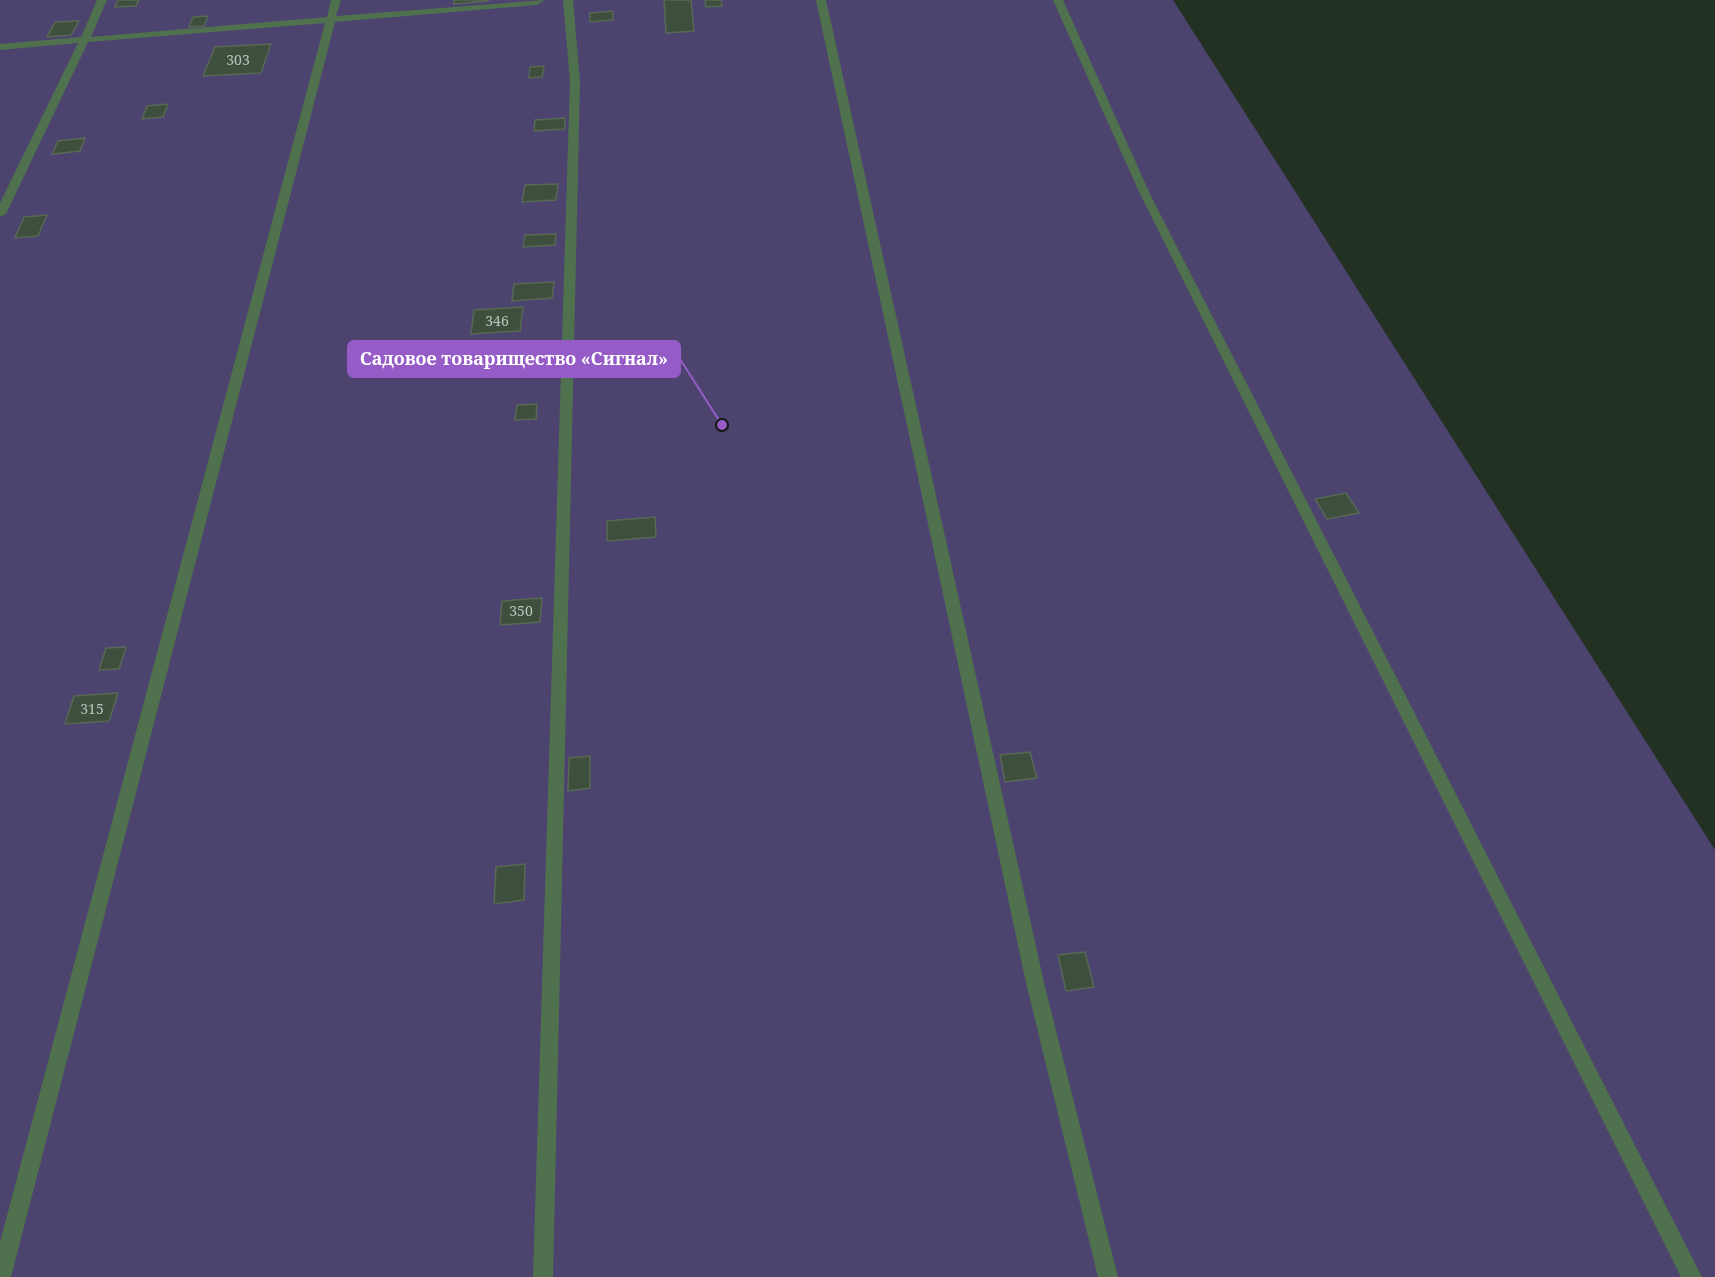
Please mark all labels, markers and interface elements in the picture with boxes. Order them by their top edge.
house number: 303 [226,50,250,69]
house number: 346 [485,311,509,330]
callout: Садовое товарищество «Сигнал» [348,341,680,377]
text: Садовое товарищество «Сигнал» [360,346,668,370]
house number: 350 [509,601,533,620]
house number: 315 [80,699,104,718]

